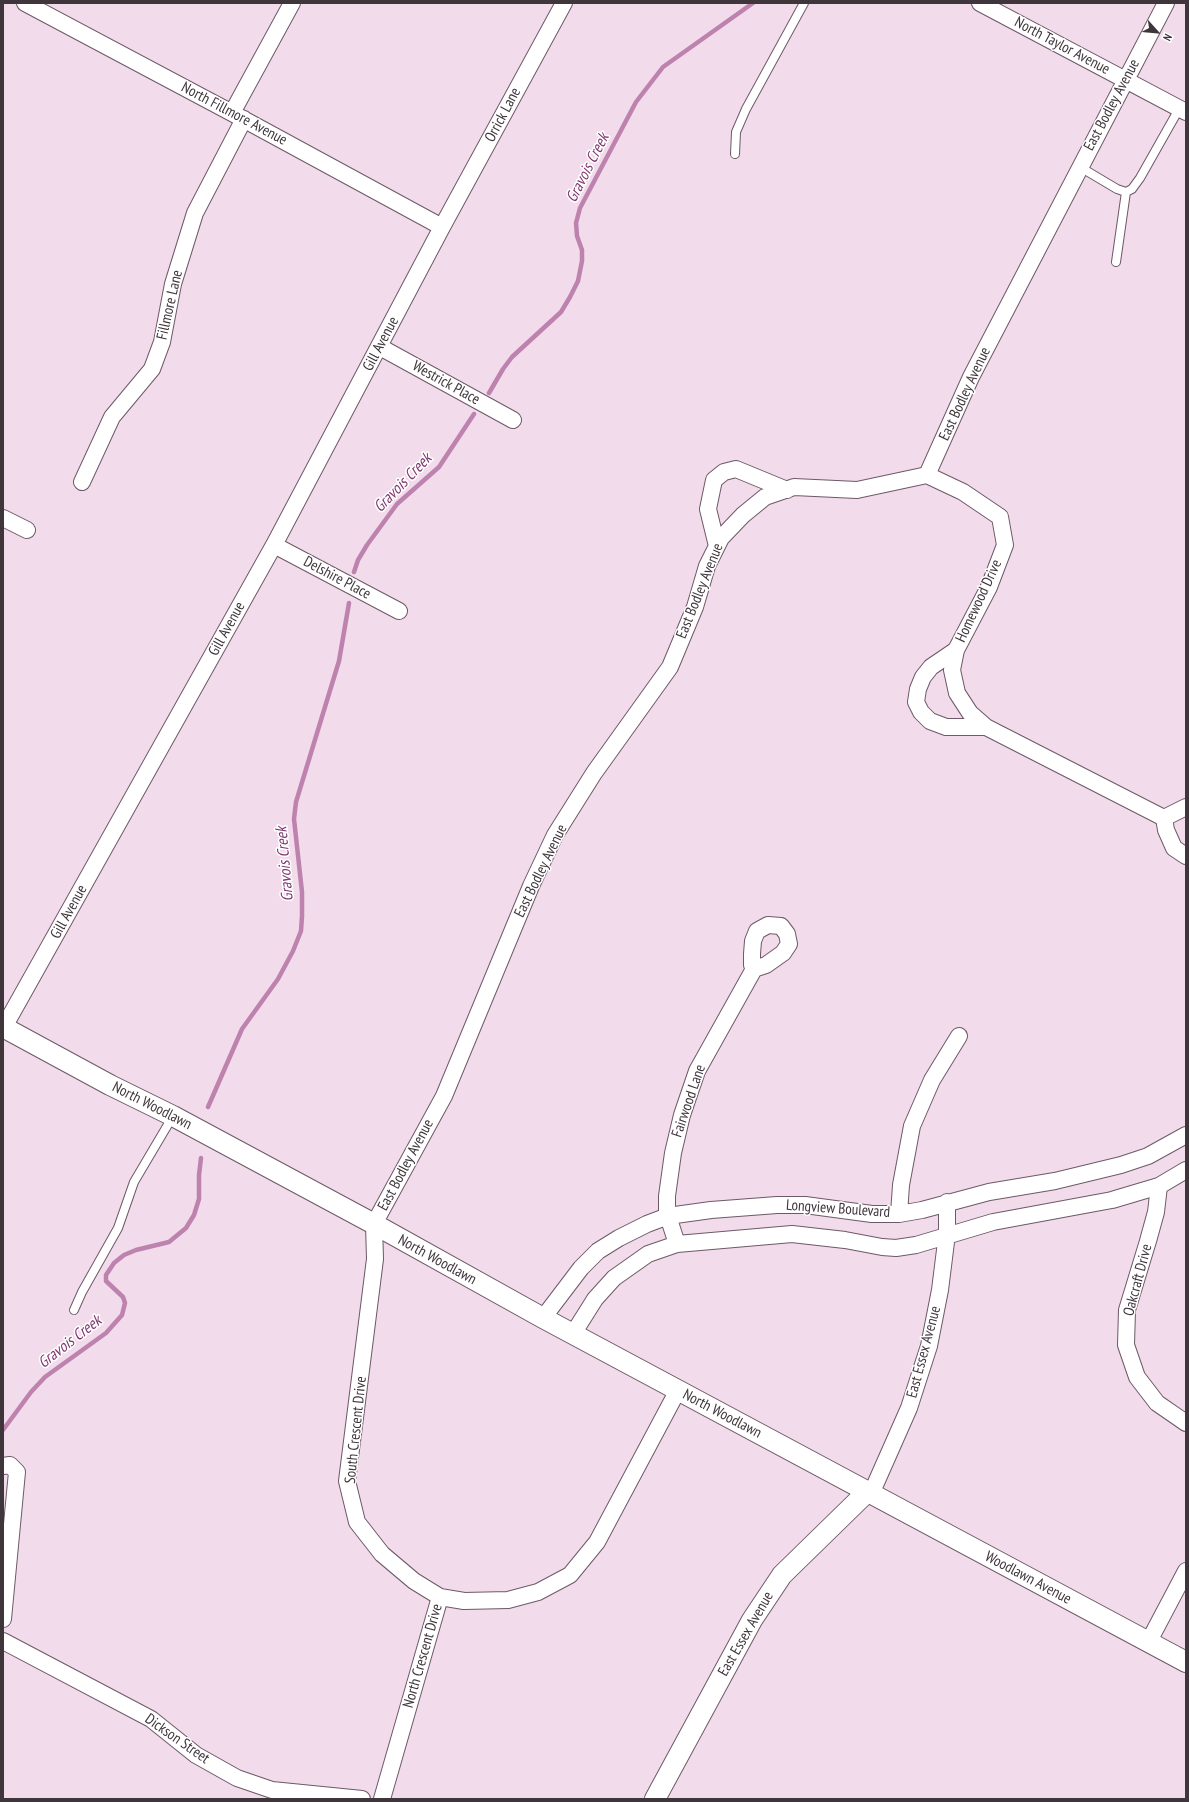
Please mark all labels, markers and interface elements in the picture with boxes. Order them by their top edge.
north arrow [1137,12,1177,52]
street label: North Taylor Avenue [1011,13,1113,79]
text: N [1160,32,1175,43]
street label: East Bodley Avenue [1080,56,1144,154]
street label: North Fillmore Avenue [178,79,290,149]
street label: Orrick Lane [481,85,525,145]
water label: Gravois Creek [562,130,614,206]
street label: Fillmore Lane [153,268,187,342]
street label: Gill Avenue [359,314,403,374]
street label: East Bodley Avenue [935,344,995,444]
street label: Westrick Place [409,357,483,409]
water label: Gravois Creek [370,449,436,517]
street label: East Bodley Avenue [673,541,727,641]
street label: Delshire Place [300,553,374,603]
street label: Homewood Drive [952,557,1006,645]
street label: Gill Avenue [205,599,249,659]
street label: East Bodley Avenue [511,822,571,920]
water label: Gravois Creek [272,826,298,902]
street label: Gill Avenue [47,882,91,942]
street label: Fairwood Lane [668,1062,710,1140]
street label: North Woodlawn [109,1078,195,1134]
street label: East Bodley Avenue [374,1116,438,1214]
street label: Longview Boulevard [785,1196,891,1222]
street label: North Woodlawn [395,1231,479,1289]
street label: Oakcraft Drive [1120,1242,1156,1318]
street label: East Essex Avenue [903,1304,945,1400]
water label: Gravois Creek [35,1311,105,1373]
street label: South Crescent Drive [341,1375,371,1485]
street label: North Woodlawn [679,1386,765,1442]
street label: Woodlawn Avenue [982,1548,1074,1608]
street label: East Essex Avenue [715,1589,777,1679]
street label: North Crescent Drive [400,1602,446,1710]
street label: Dickson Street [141,1710,213,1768]

